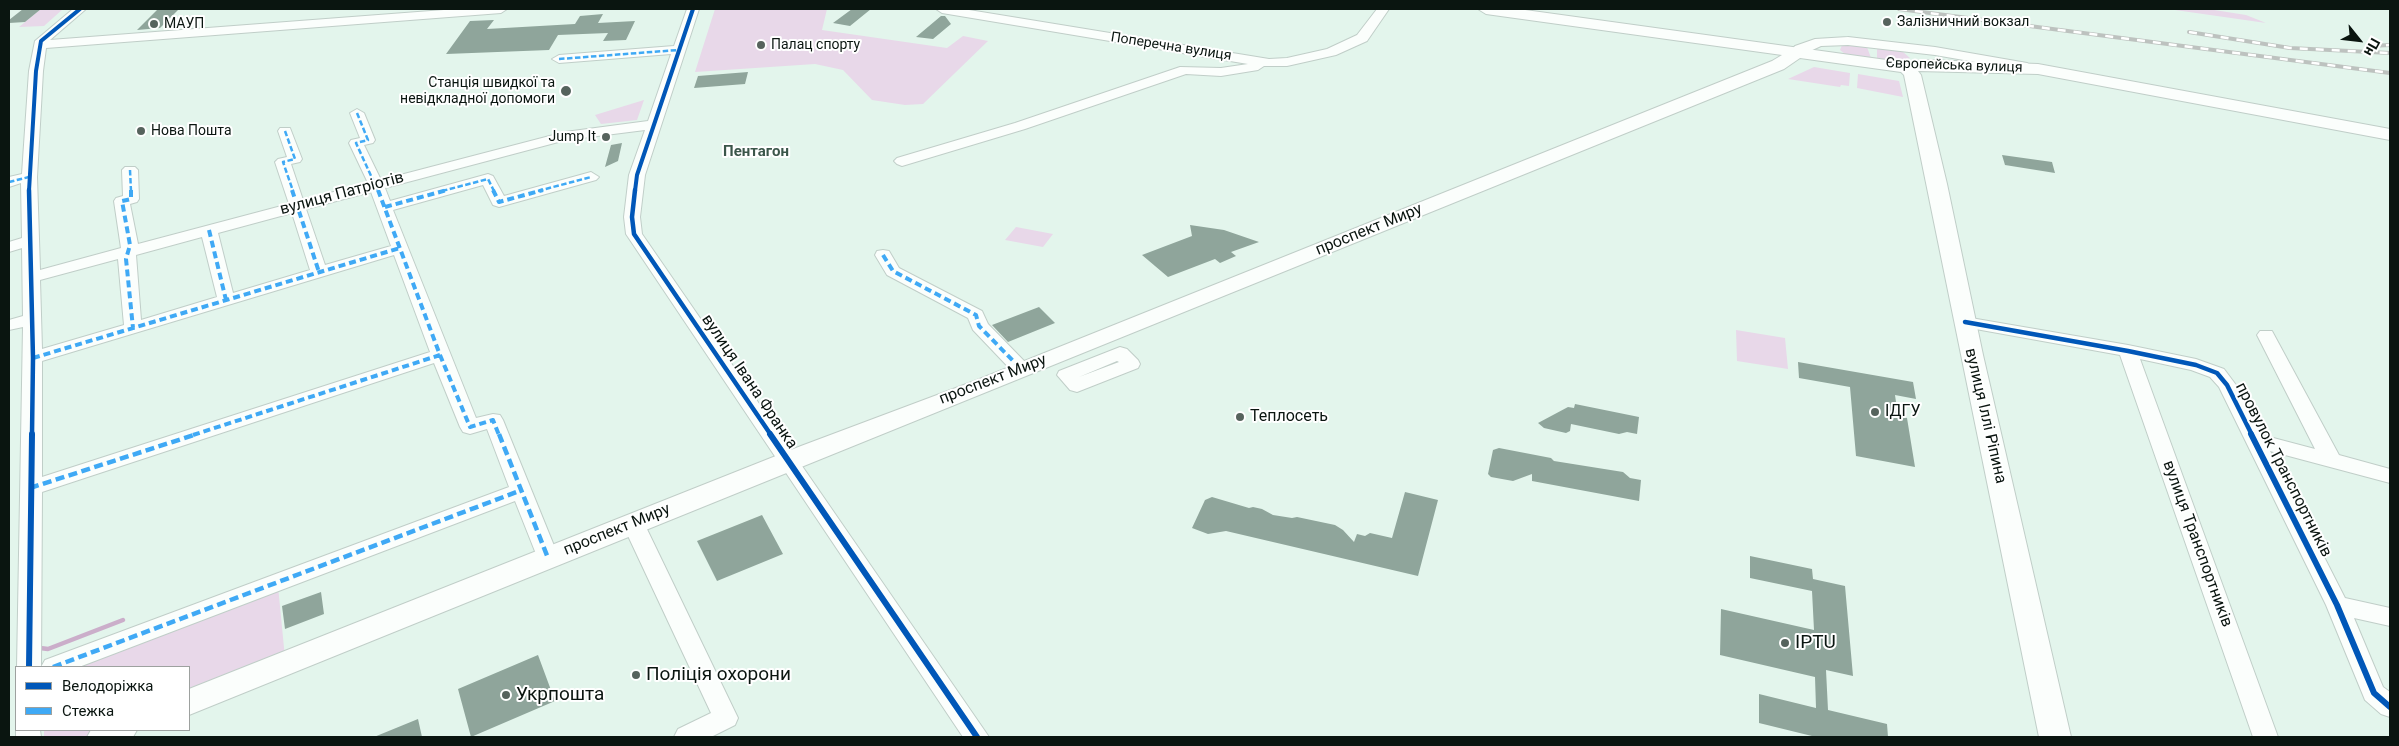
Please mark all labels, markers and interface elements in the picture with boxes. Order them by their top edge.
place label: Залізничний вокзал [1897,14,2029,30]
north arrow [2334,15,2384,65]
place label: МАУП [164,16,204,32]
marker: Залізничний вокзал [1881,16,1893,28]
marker: МАУП [148,18,160,30]
street label: Поперечна вулиця [1109,29,1233,65]
text: Пн [2361,36,2383,59]
place label: Палац спорту [771,37,860,53]
marker: Палац спорту [755,39,767,51]
street label: Європейська вулиця [1885,55,2023,77]
place label: Станція швидкої та невідкладної допомоги [400,75,555,108]
marker: Станція швидкої та невідкладної допомоги [559,84,573,98]
place label: Нова Пошта [151,123,232,139]
marker: Нова Пошта [135,125,147,137]
place label: Jump It [549,129,596,145]
marker: Jump It [600,131,612,143]
district label: Пентагон [723,143,789,161]
street label: вулиця Патріотів [278,168,406,220]
street label: проспект Миру [1313,200,1425,260]
street label: вулиця Івана Франка [697,311,801,453]
street label: вулиця Іллі Ріпина [1960,346,2010,486]
street label: проспект Миру [937,351,1049,409]
street label: провулок Транспортників [2231,380,2335,560]
place label: ІДГУ [1885,402,1921,422]
marker: ІДГУ [1869,406,1881,418]
place label: Теплосеть [1250,407,1328,427]
marker: Теплосеть [1234,411,1246,423]
street label: вулиця Транспортників [2158,458,2236,630]
street label: проспект Миру [561,500,673,560]
place label: IPTU [1795,632,1836,654]
marker: IPTU [1779,637,1791,649]
place label: Поліція охорони [646,664,791,686]
legend [15,666,190,731]
marker: Поліція охорони [630,669,642,681]
text: Велодоріжка [62,677,153,695]
place label: Укрпошта [516,684,604,706]
marker: Укрпошта [500,689,512,701]
text: Стежка [62,702,114,720]

